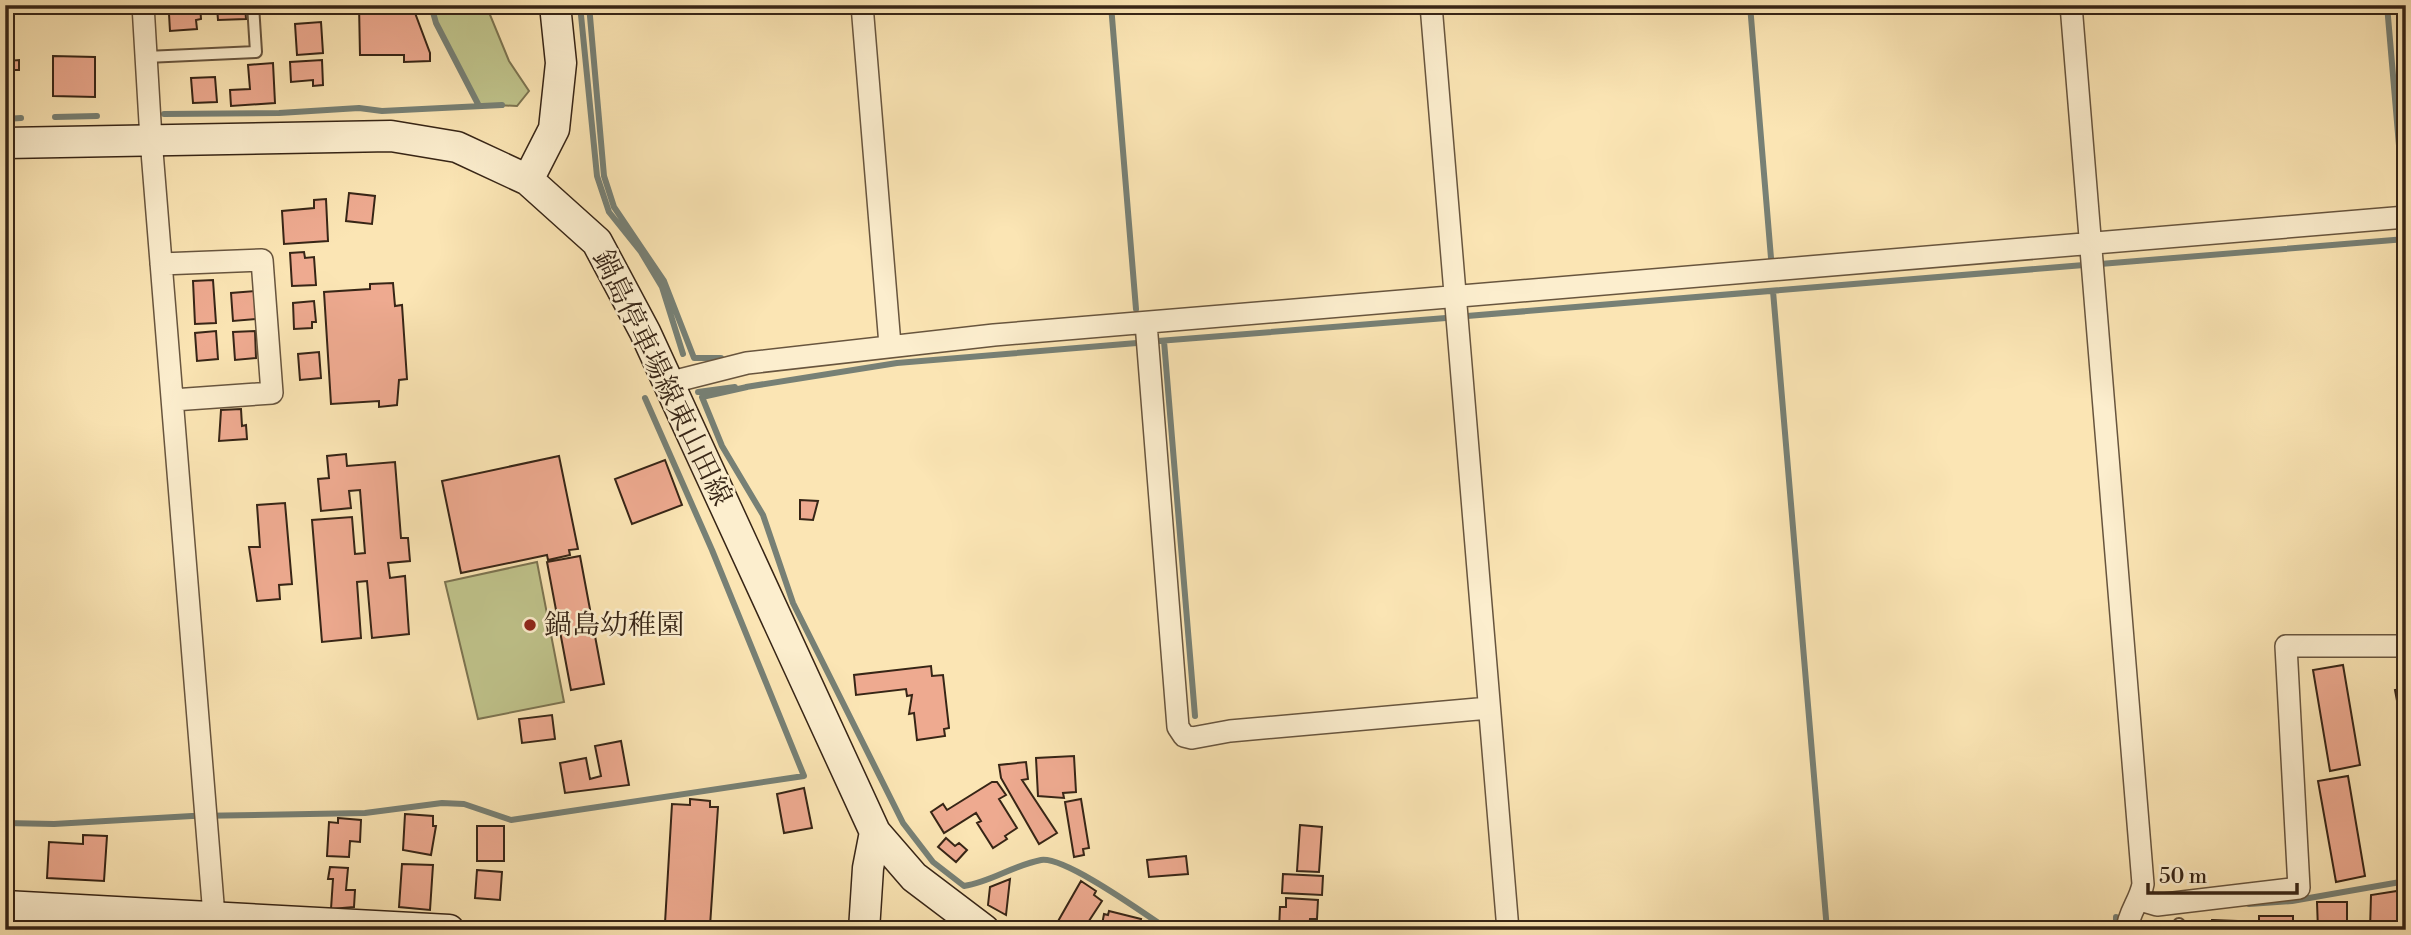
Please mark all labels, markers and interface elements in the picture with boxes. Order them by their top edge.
street label: 鍋島停車場線東山田線 [585,244,739,512]
place label: 鍋島幼稚園 [544,608,684,643]
marker: 鍋島幼稚園 [522,617,538,633]
scale bar [2148,851,2297,895]
text: 50 m [2159,864,2207,890]

